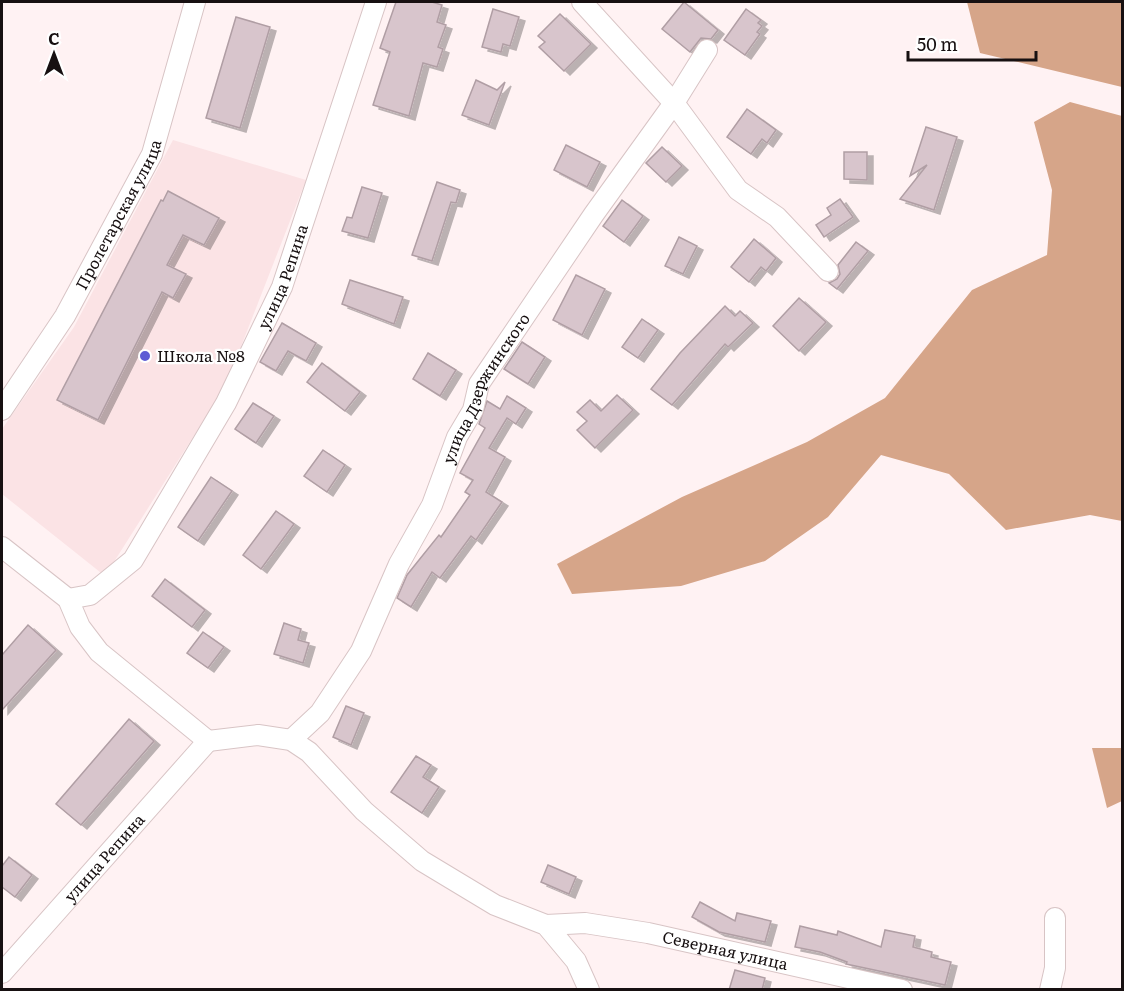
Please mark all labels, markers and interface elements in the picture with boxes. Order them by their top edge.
north arrow [24,24,84,84]
scale bar [908,24,1036,62]
text: С [48,26,60,50]
text: 50 m [917,30,958,57]
street label: Пролетарская улица [68,136,167,294]
street label: улица Репина [250,220,313,333]
street label: улица Дзержинского [435,307,535,467]
place label: Школа №8 [157,343,245,367]
marker: Школа №8 [138,349,152,363]
street label: улица Репина [58,807,150,907]
street label: Северная улица [660,924,791,975]

